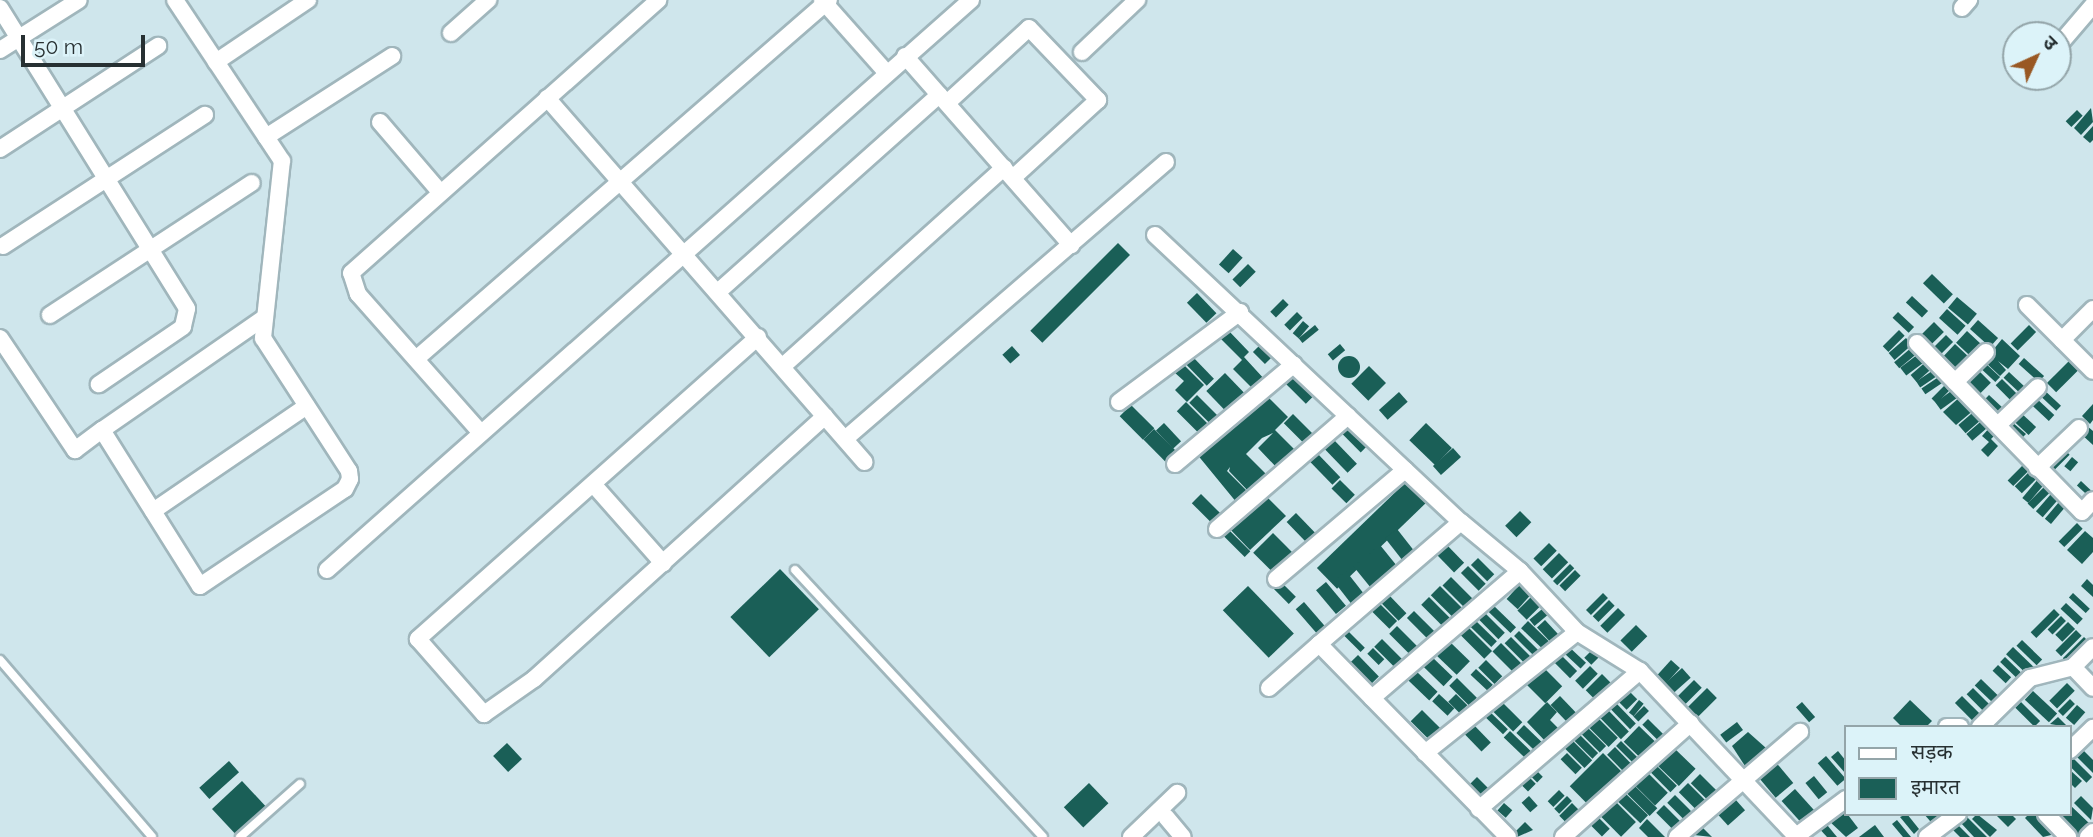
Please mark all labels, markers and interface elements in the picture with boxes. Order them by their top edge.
scale bar [24,21,149,65]
north arrow [2002,21,2072,91]
text: उ [2039,31,2062,54]
text: 50 m [34,34,83,59]
legend [1844,725,2072,816]
text: सड़क [1911,739,1953,764]
text: इमारत [1911,774,1960,799]

